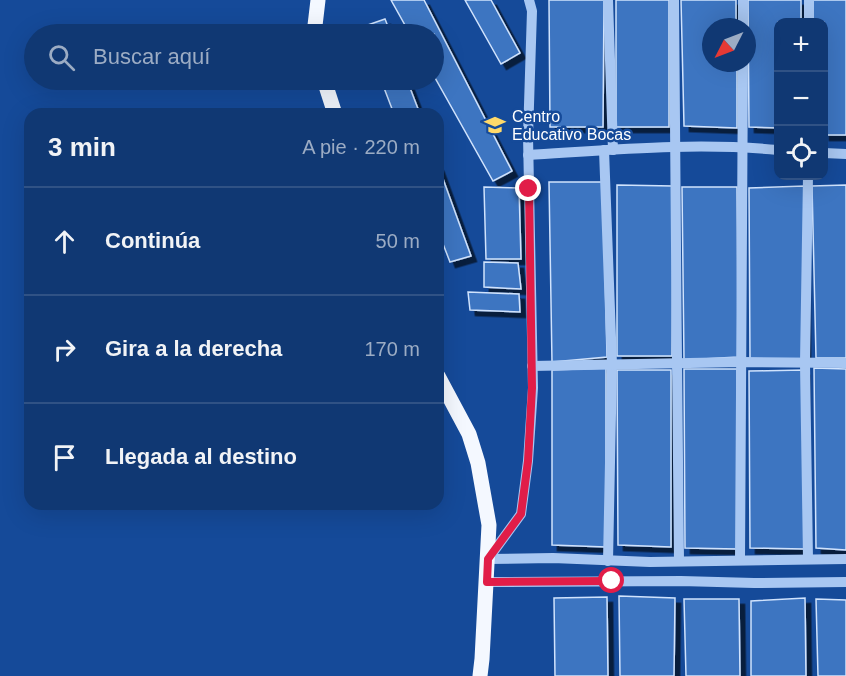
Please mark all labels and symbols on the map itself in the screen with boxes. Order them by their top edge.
north arrow [702,18,756,72]
place label: Centro Educativo Bocas [512,108,631,143]
school or university icon: Centro Educativo Bocas [483,113,507,137]
route end [515,175,541,201]
route start [598,567,624,593]

